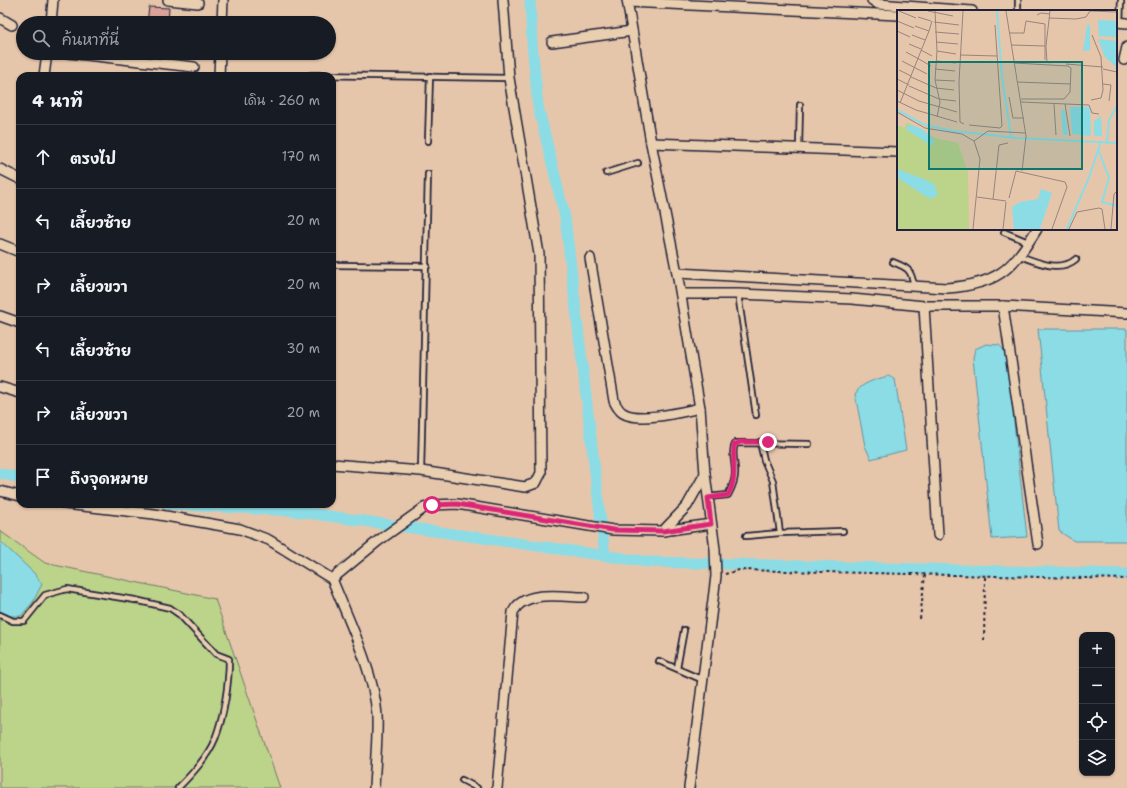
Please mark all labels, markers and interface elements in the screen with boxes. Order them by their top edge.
inset map [897,10,1117,230]
search box [16,16,336,60]
icon: search [30,27,52,49]
text: ค้นหาที่นี่ [62,30,119,50]
text: 4 นาที [32,90,83,112]
text: เดิน · 260 m [244,92,320,109]
icon: ahead [32,146,54,168]
text: 170 m [282,148,320,165]
text: ตรงไป [70,149,116,169]
icon: left [32,210,54,232]
text: 20 m [287,212,320,229]
text: เลี้ยวซ้าย [70,213,131,233]
icon: right [32,274,54,296]
text: 20 m [287,276,320,293]
text: เลี้ยวขวา [70,277,128,297]
icon: left [32,338,54,360]
text: 30 m [286,340,320,357]
text: เลี้ยวซ้าย [70,341,131,361]
icon: right [32,402,54,424]
text: 20 m [287,404,320,421]
text: เลี้ยวขวา [70,405,128,425]
route end [759,433,777,451]
icon: arrive [32,466,54,488]
text: ถึงจุดหมาย [70,469,148,489]
route start [423,496,441,514]
map controls [1079,632,1115,776]
button: + [1079,632,1115,668]
button: − [1079,668,1115,704]
button: locate [1079,704,1115,740]
button: layers [1079,740,1115,776]

